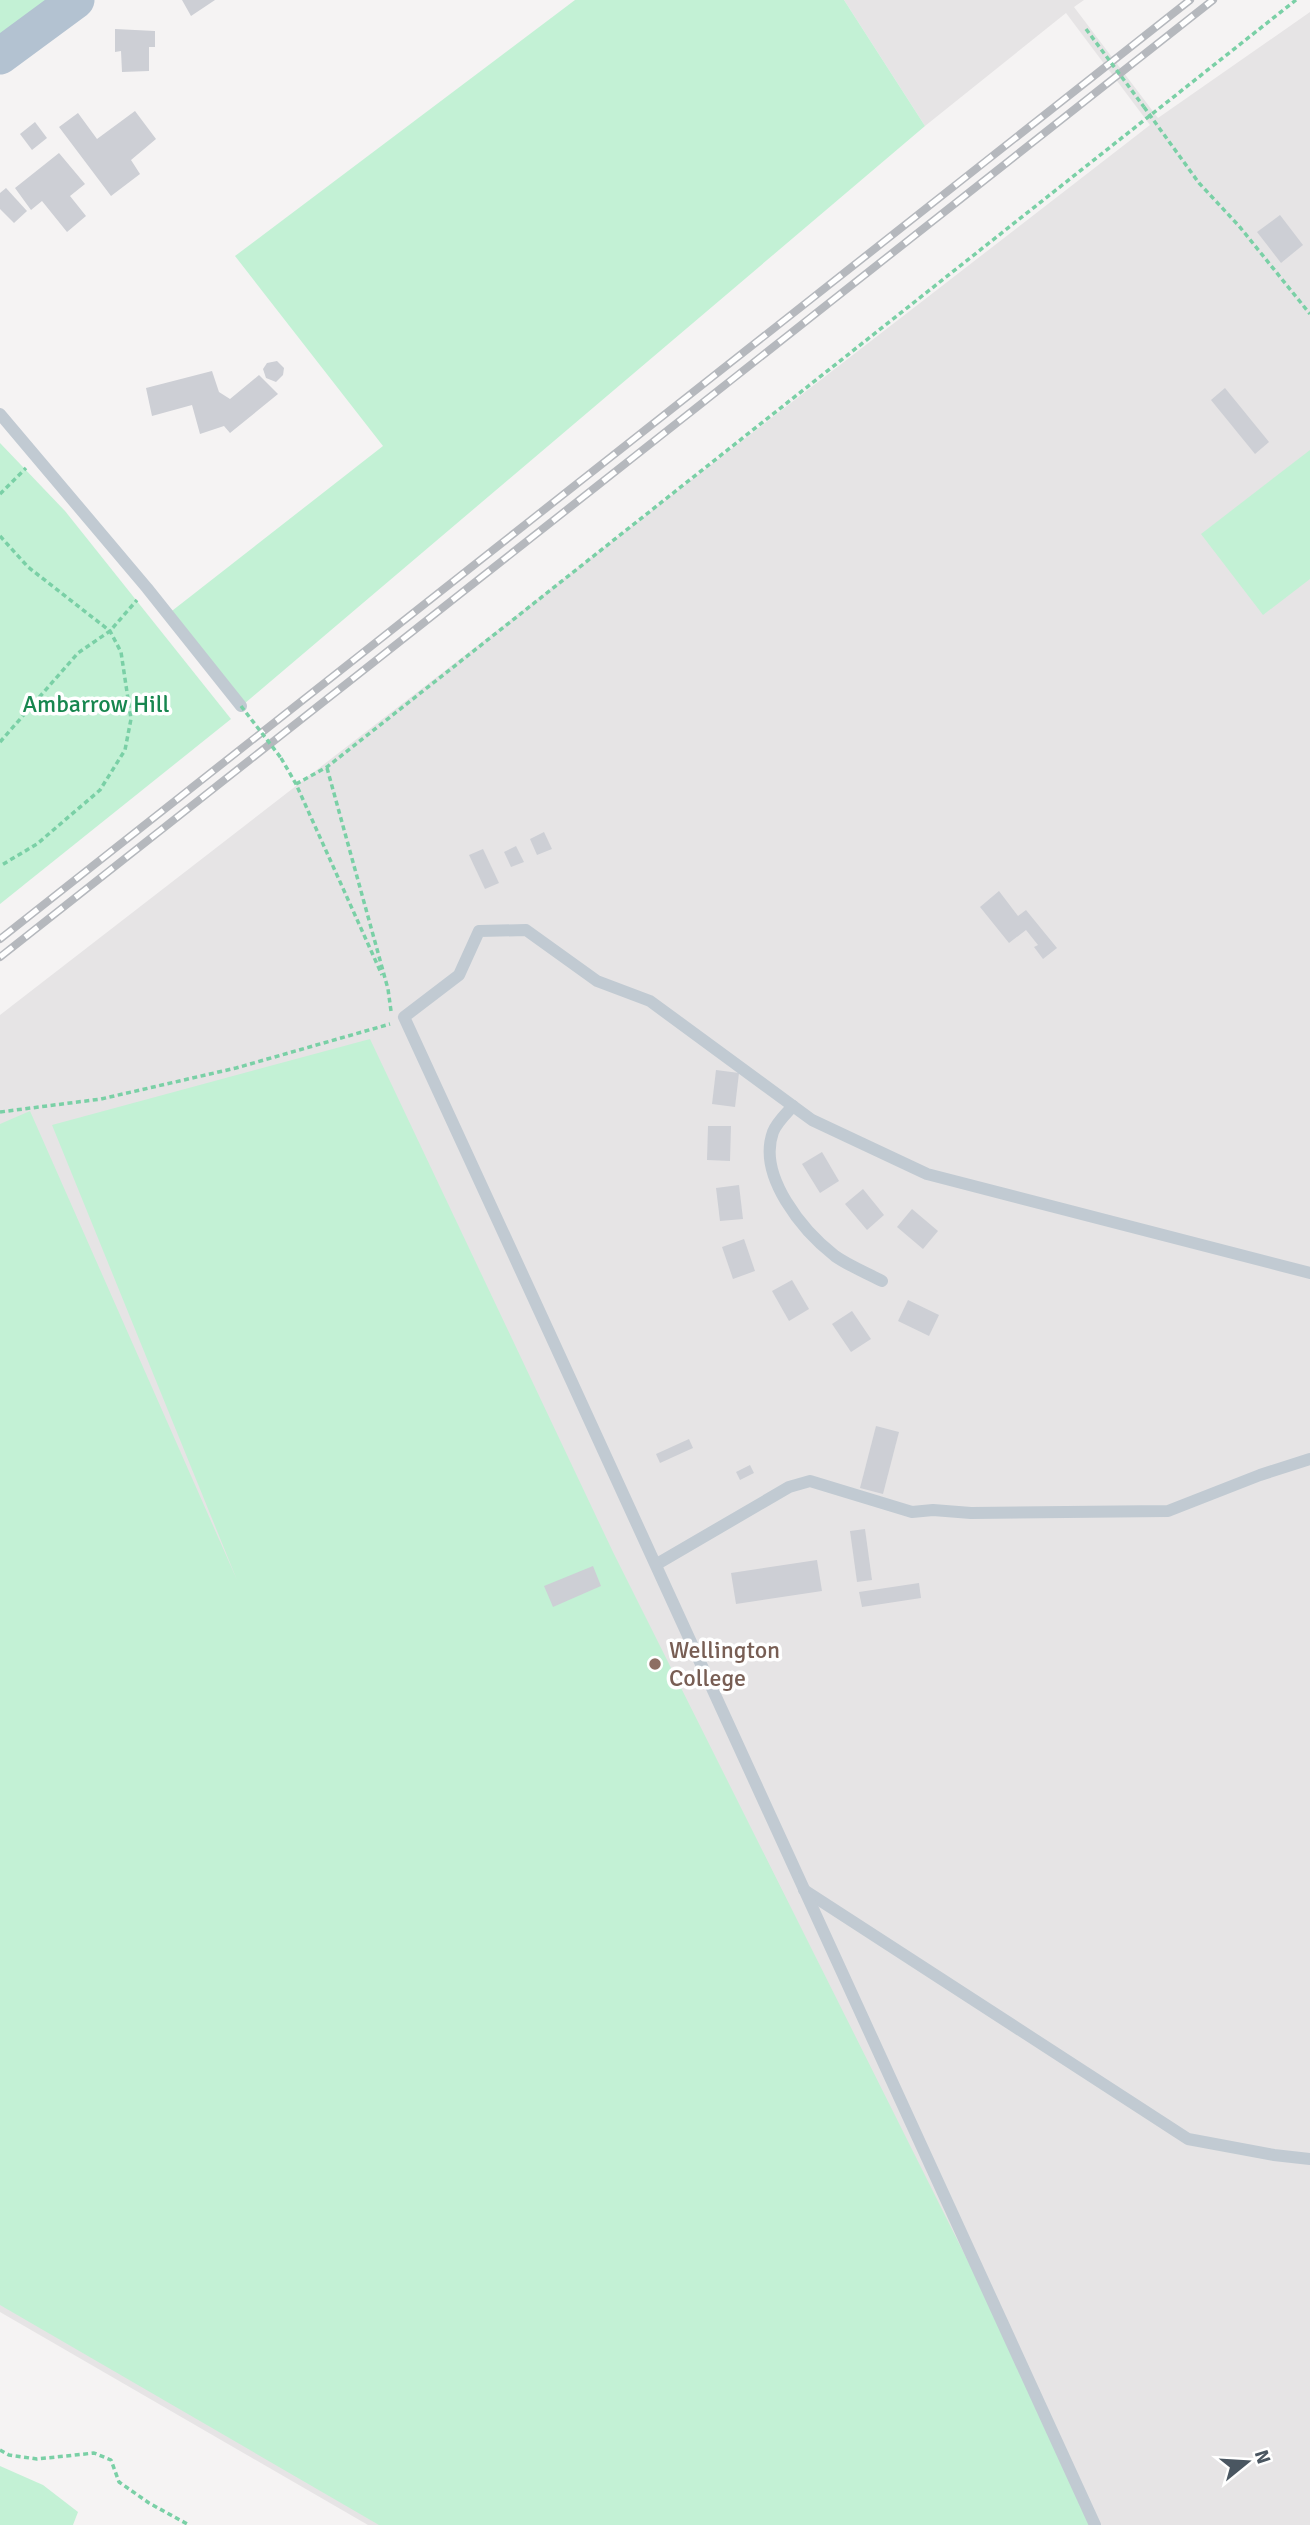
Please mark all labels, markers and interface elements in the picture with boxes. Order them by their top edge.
park label: Ambarrow Hill [22,689,170,719]
place label: Wellington College [669,1635,780,1693]
marker: Wellington College [647,1656,663,1672]
north arrow [1212,2427,1282,2497]
text: N [1249,2447,1276,2467]

